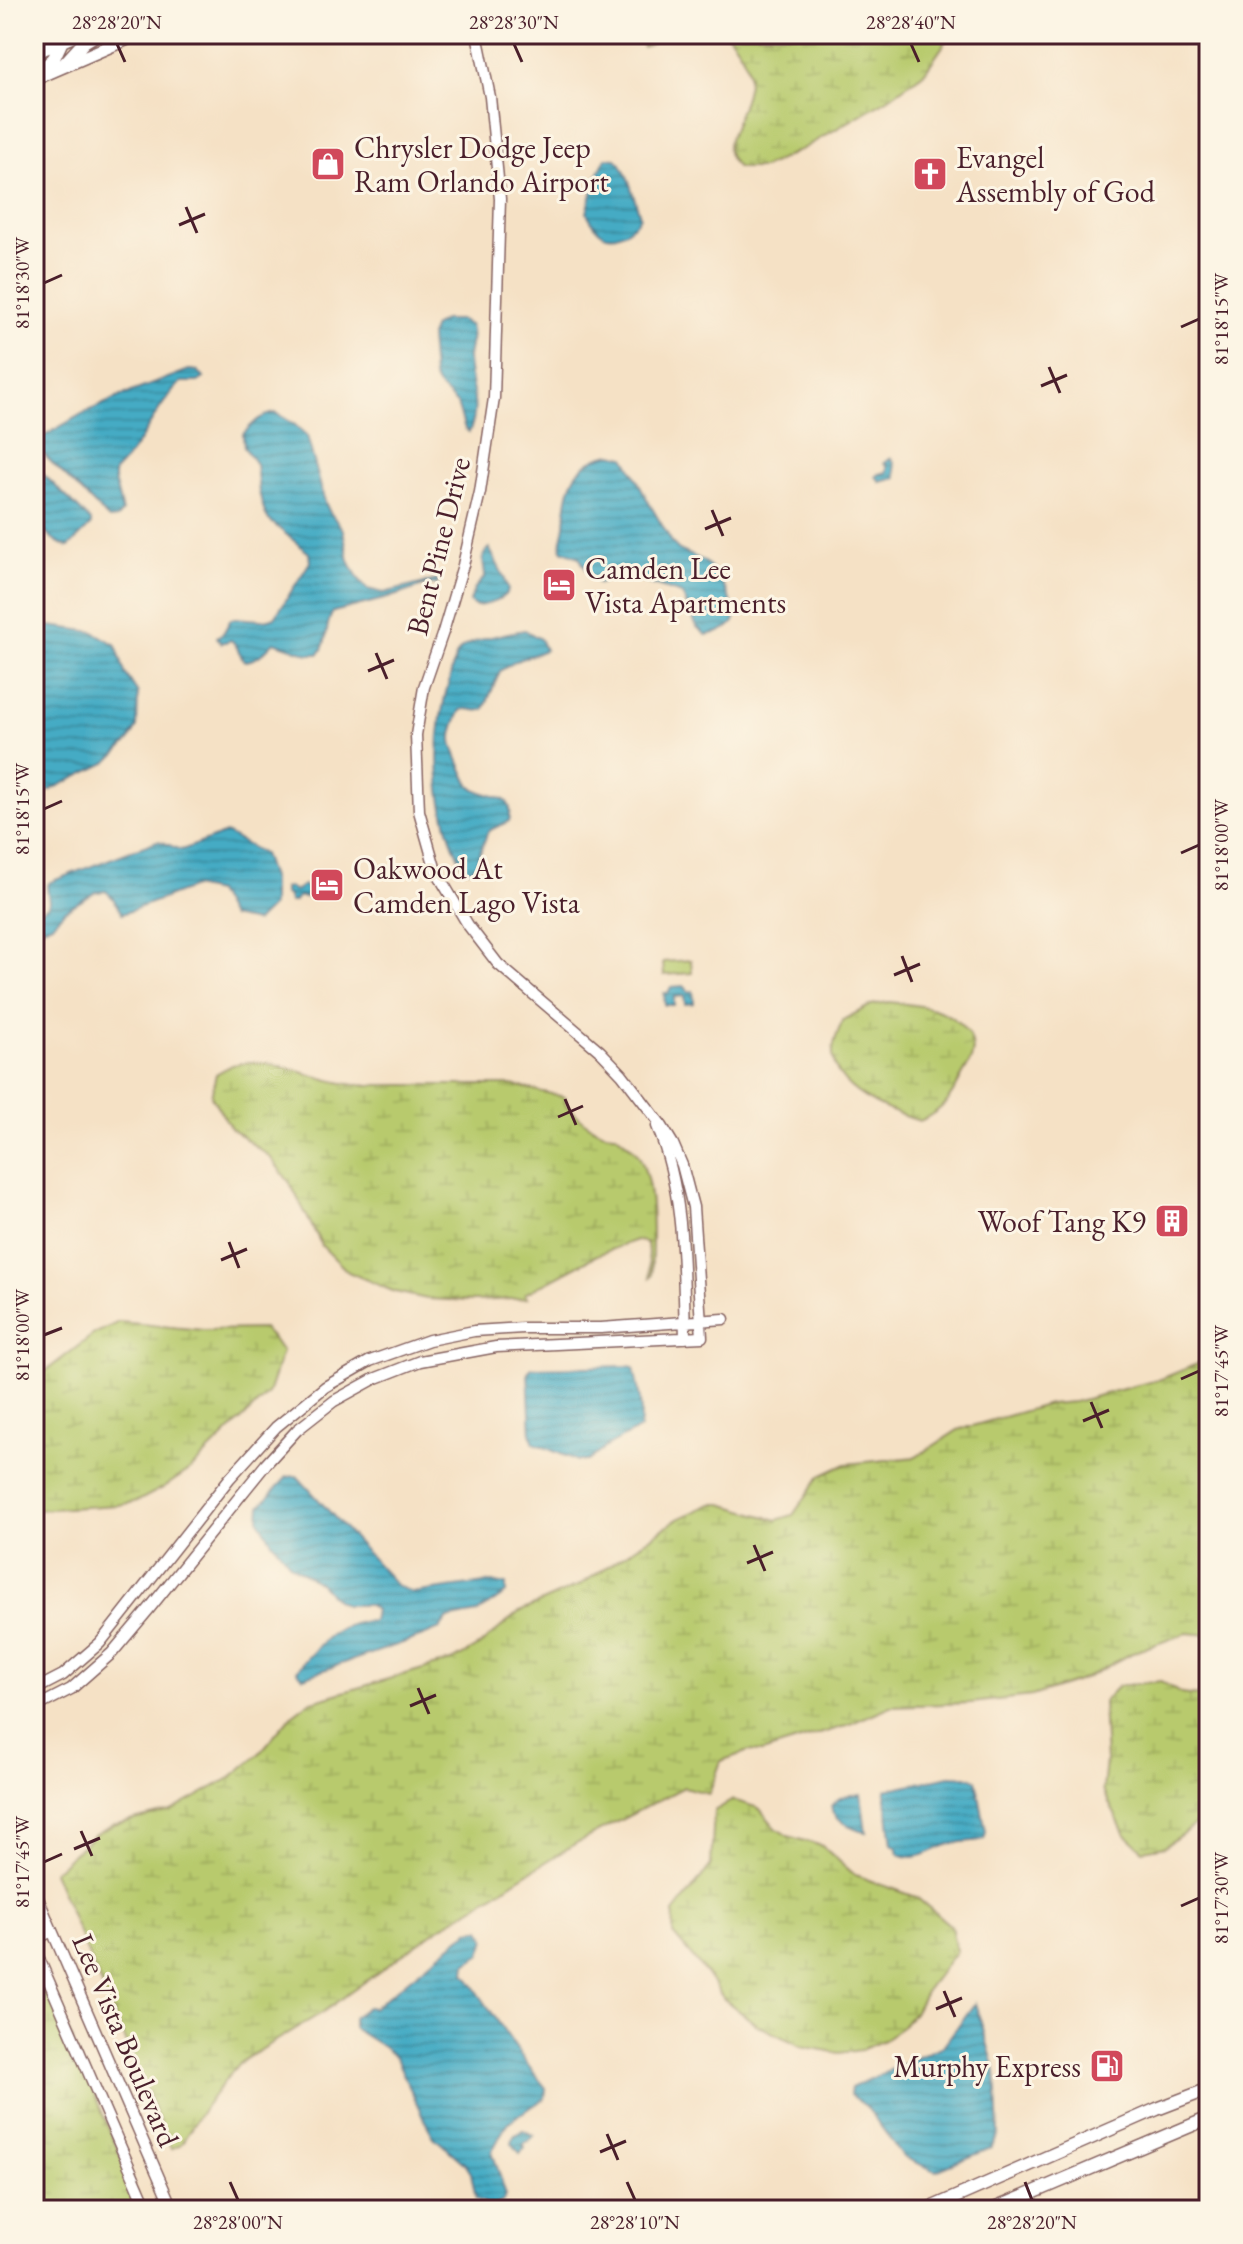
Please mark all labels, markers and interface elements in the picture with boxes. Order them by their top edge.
text: 28°28'20"N [72,9,162,35]
text: 28°28'30"N [469,9,559,35]
text: 28°28'40"N [866,9,956,35]
place label: Chrysler Dodge Jeep Ram Orlando Airport [354,128,609,201]
place label: Evangel Assembly of God [955,138,1156,211]
shop icon: Chrysler Dodge Jeep Ram Orlando Airport [309,145,347,183]
church icon: Evangel Assembly of God [911,155,949,193]
text: 81°18'30"W [9,236,35,329]
text: 81°18'15"W [1208,272,1234,365]
street label: Bent Pine Drive [397,453,479,639]
place label: Camden Lee Vista Apartments [585,549,786,622]
hotel icon: Camden Lee Vista Apartments [540,566,578,604]
text: 81°18'15"W [9,762,35,855]
text: 81°18'00"W [1208,798,1234,891]
place label: Oakwood At Camden Lago Vista [353,849,580,922]
hotel icon: Oakwood At Camden Lago Vista [308,866,346,904]
place label: Woof Tang K9 [978,1202,1146,1241]
building icon: Woof Tang K9 [1153,1202,1191,1240]
text: 81°18'00"W [9,1288,35,1381]
text: 81°17'45"W [1208,1324,1234,1417]
text: 81°17'45"W [9,1815,35,1908]
text: 81°17'30"W [1208,1851,1234,1944]
street label: Lee Vista Boulevard [64,1928,189,2153]
place label: Murphy Express [893,2047,1081,2086]
fuel station icon: Murphy Express [1088,2047,1126,2085]
text: 28°28'00"N [193,2209,283,2235]
text: 28°28'10"N [590,2209,680,2235]
text: 28°28'20"N [987,2209,1077,2235]

